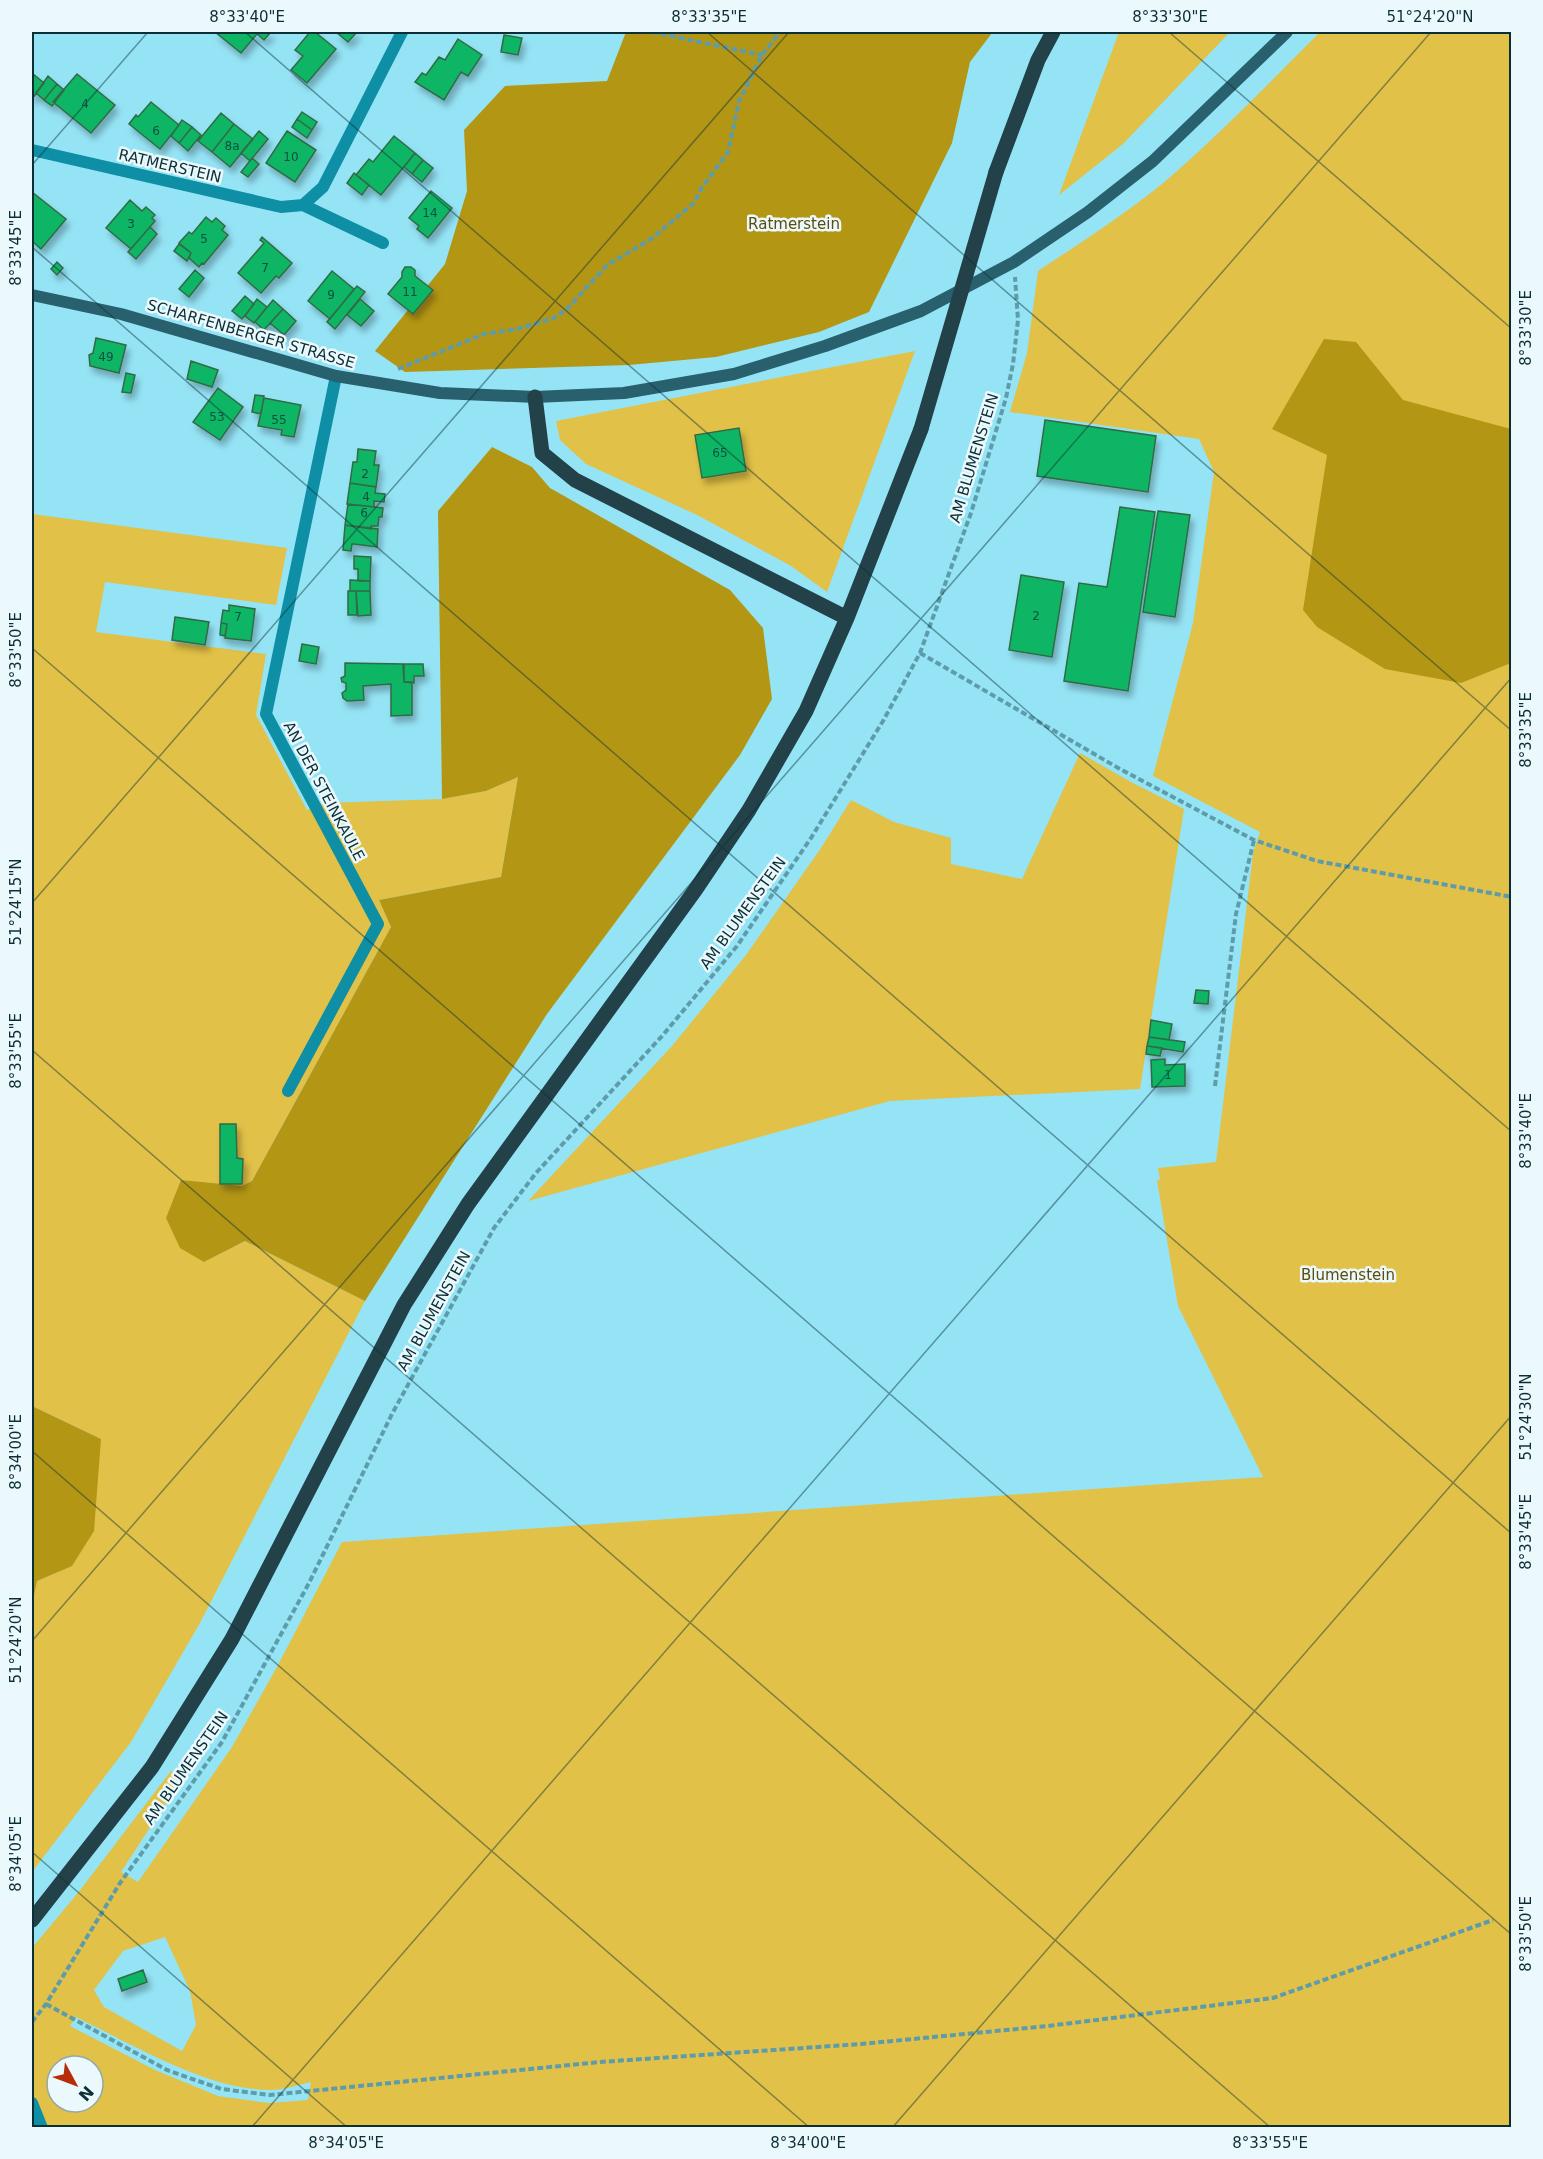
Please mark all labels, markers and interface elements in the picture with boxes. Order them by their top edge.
text: 8°33'40"E [209,8,285,26]
text: 8°33'35"E [671,8,747,26]
text: 8°33'30"E [1132,8,1208,26]
text: 51°24'20"N [1386,8,1474,26]
house number: 4 [81,97,89,111]
house number: 6 [152,124,160,138]
house number: 8a [225,139,240,153]
street label: RATMERSTEIN [117,145,223,187]
house number: 10 [283,150,299,164]
house number: 14 [422,206,438,220]
text: 8°33'45"E [7,210,25,286]
park label: Ratmerstein [748,215,840,233]
house number: 3 [127,217,135,231]
house number: 5 [200,232,208,246]
house number: 7 [261,261,269,275]
house number: 11 [402,285,418,299]
house number: 9 [327,288,335,302]
text: 8°33'30"E [1517,290,1535,366]
street label: SCHARFENBERGER STRASSE [145,296,357,372]
house number: 49 [98,350,114,364]
street label: AM BLUMENSTEIN [946,391,1002,525]
house number: 53 [209,410,225,424]
house number: 55 [271,413,287,427]
house number: 65 [712,446,728,460]
house number: 2 [361,467,369,481]
house number: 4 [362,490,370,504]
house number: 6 [360,506,368,520]
house number: 2 [1032,609,1040,623]
house number: 7 [234,610,242,624]
text: 8°33'50"E [7,612,25,688]
text: 8°33'35"E [1517,692,1535,768]
street label: AN DER STEINKAULE [280,718,368,864]
street label: AM BLUMENSTEIN [696,853,790,973]
text: 51°24'15"N [7,858,25,946]
text: 8°33'55"E [7,1013,25,1089]
house number: 1 [1164,1068,1172,1082]
text: 8°33'40"E [1517,1093,1535,1169]
street label: AM BLUMENSTEIN [394,1248,474,1374]
park label: Blumenstein [1301,1266,1395,1284]
text: 51°24'30"N [1517,1373,1535,1461]
text: 8°34'00"E [7,1414,25,1490]
text: 8°33'45"E [1517,1494,1535,1570]
text: 51°24'20"N [7,1596,25,1684]
street label: AM BLUMENSTEIN [140,1708,232,1828]
text: 8°34'05"E [7,1816,25,1892]
text: 8°33'50"E [1517,1896,1535,1972]
north arrow [45,2054,105,2114]
text: N [74,2082,98,2105]
text: 8°34'05"E [308,2134,384,2152]
text: 8°34'00"E [770,2134,846,2152]
text: 8°33'55"E [1232,2134,1308,2152]

